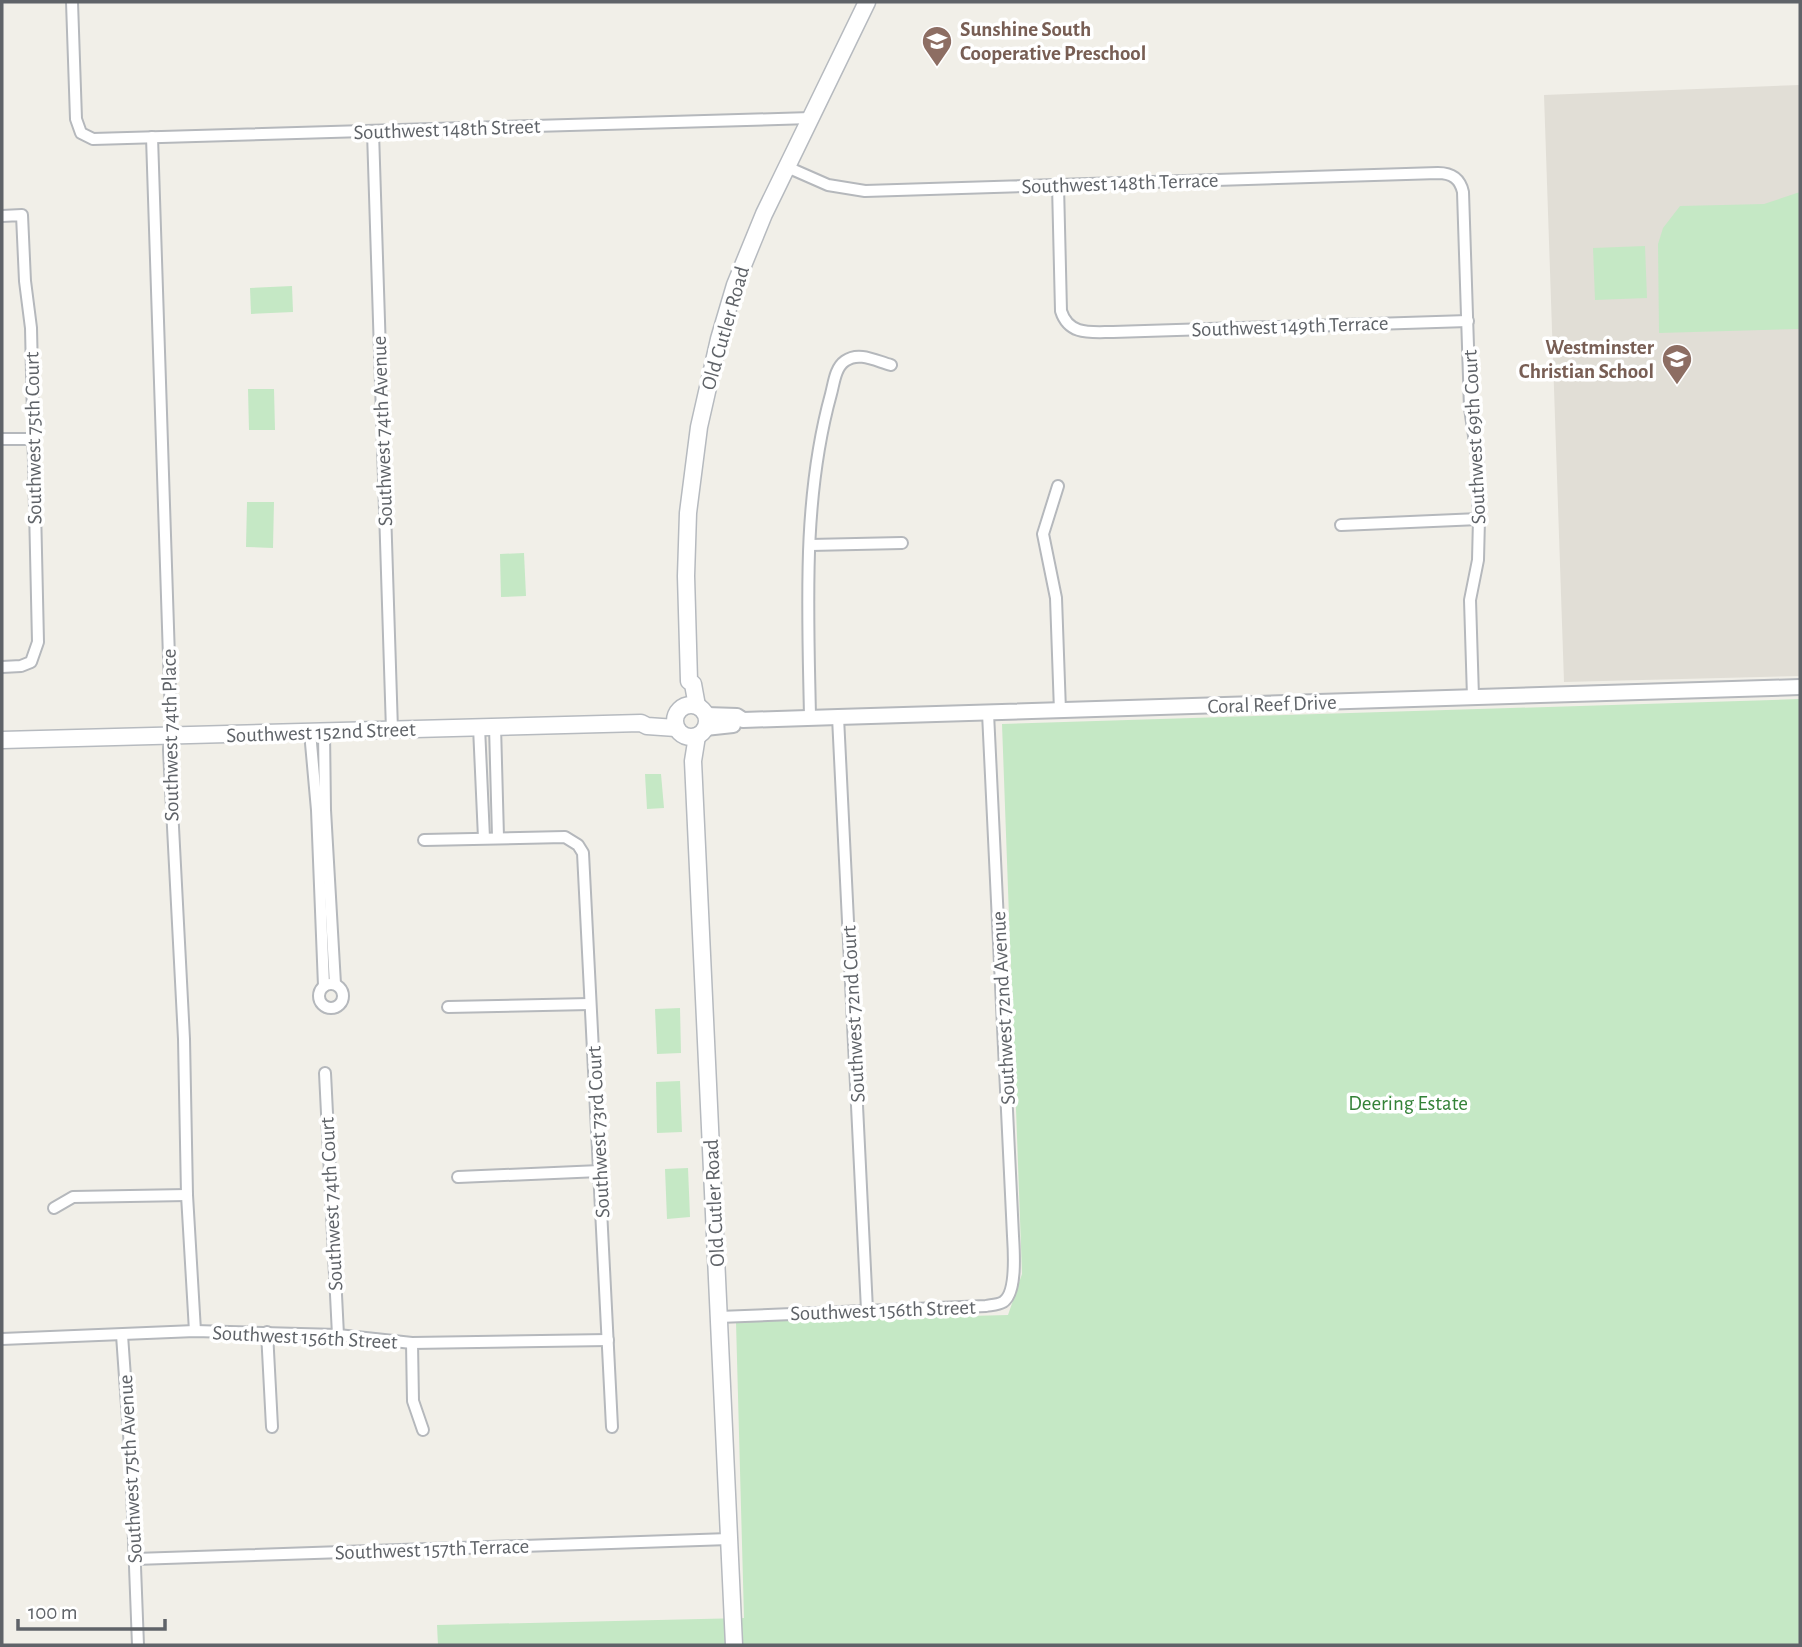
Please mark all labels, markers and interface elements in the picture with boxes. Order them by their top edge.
place label: Sunshine South Cooperative Preschool [960,19,1146,64]
school or university icon: Sunshine South Cooperative Preschool [920,24,954,68]
street label: Southwest 148th Street [353,116,541,143]
street label: Southwest 148th Terrace [1021,170,1219,197]
street label: Old Cutler Road [698,264,753,392]
street label: Southwest 149th Terrace [1191,313,1389,340]
street label: Southwest 74th Avenue [369,335,396,526]
place label: Westminster Christian School [1519,337,1655,382]
school or university icon: Westminster Christian School [1660,342,1694,386]
street label: Southwest 69th Court [1459,349,1490,525]
street label: Southwest 75th Court [21,351,46,524]
street label: Southwest 74th Place [158,648,183,822]
street label: Coral Reef Drive [1207,692,1337,717]
street label: Southwest 152nd Street [226,719,416,746]
street label: Southwest 72nd Avenue [988,911,1019,1105]
street label: Southwest 72nd Court [838,925,869,1103]
street label: Southwest 73rd Court [583,1045,613,1219]
park label: Deering Estate [1348,1093,1468,1114]
street label: Southwest 74th Court [316,1116,347,1291]
street label: Old Cutler Road [701,1138,728,1267]
street label: Southwest 156th Street [790,1297,976,1324]
street label: Southwest 156th Street [212,1322,398,1353]
street label: Southwest 75th Avenue [115,1374,146,1564]
street label: Southwest 157th Terrace [334,1536,530,1563]
scale bar [18,1588,164,1632]
text: 100 m [28,1602,78,1623]

